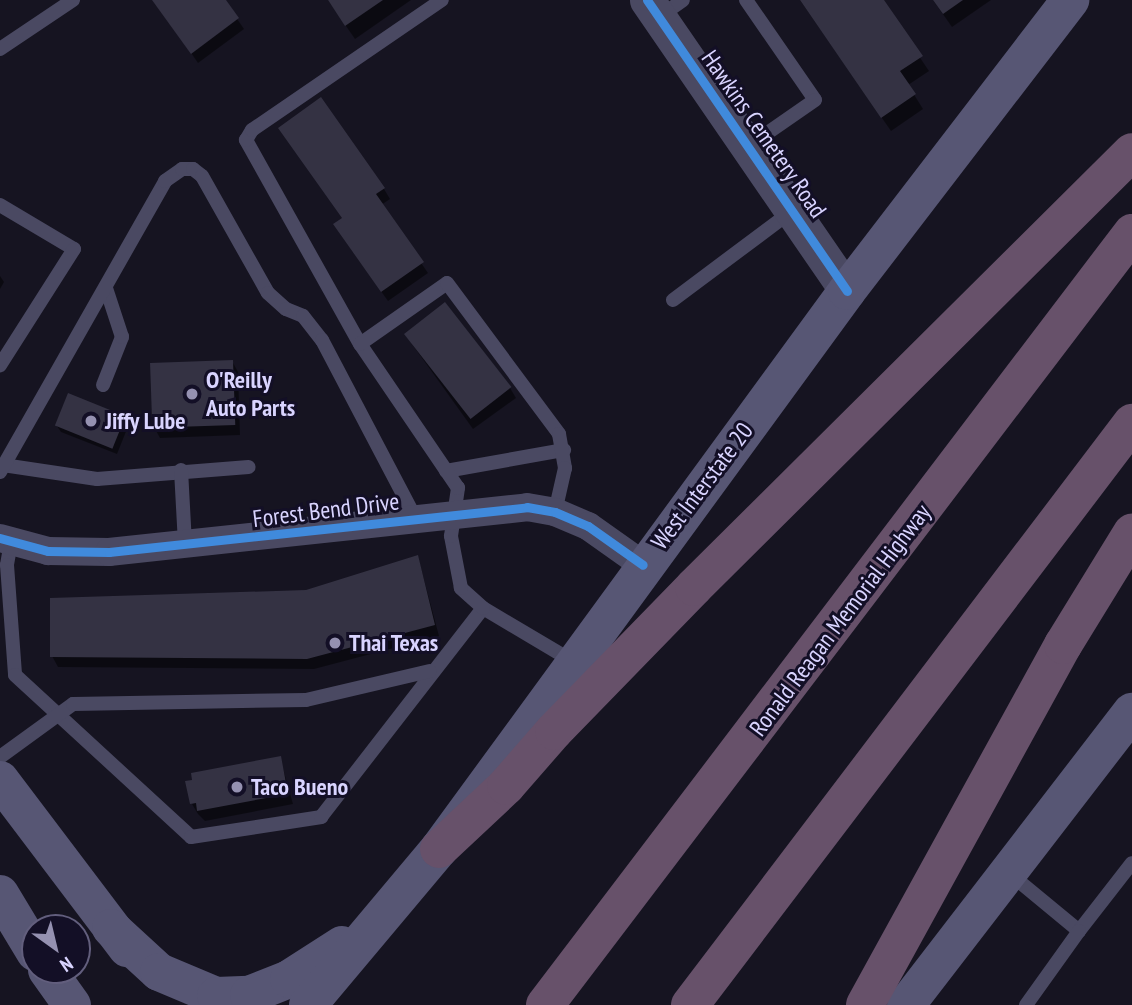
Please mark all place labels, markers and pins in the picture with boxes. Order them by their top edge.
place label: O'Reilly Auto Parts [206,366,295,422]
marker: O'Reilly Auto Parts [184,386,200,402]
place label: Jiffy Lube [105,407,186,435]
marker: Jiffy Lube [83,413,99,429]
place label: Thai Texas [349,629,439,657]
marker: Thai Texas [327,635,343,651]
place label: Taco Bueno [251,773,348,801]
marker: Taco Bueno [229,779,245,795]

